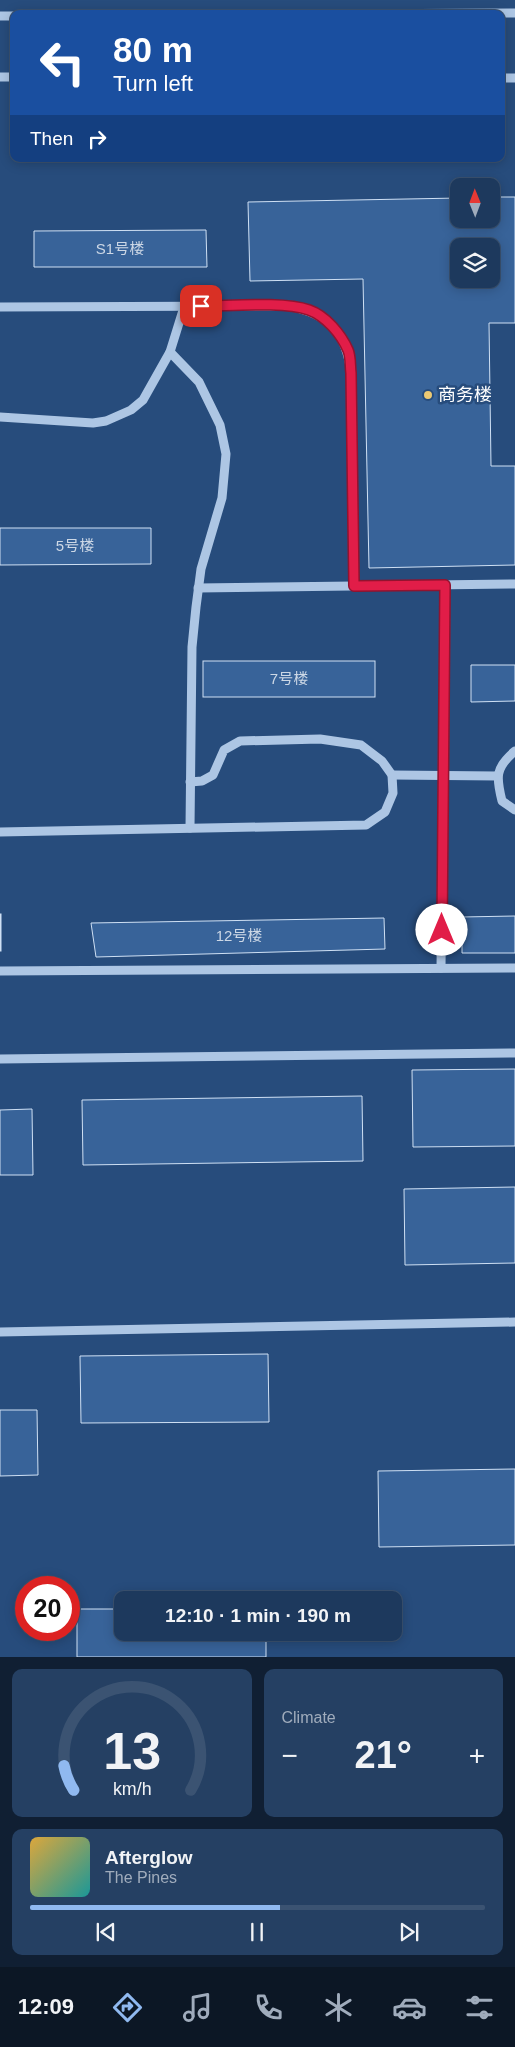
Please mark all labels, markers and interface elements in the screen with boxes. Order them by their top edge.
icon: left [30,30,95,95]
text: 80 m [113,30,193,69]
text: Turn left [113,71,193,96]
icon: right [83,125,111,153]
text: Then [30,128,73,149]
north arrow [450,178,500,228]
map controls [450,178,500,288]
button: layers [450,238,500,288]
house number: S1号楼 [96,240,144,257]
pin [180,285,222,327]
icon: arrive [187,292,215,320]
place label: 商务楼 [438,385,492,405]
marker: 商务楼 [422,389,434,401]
house number: 5号楼 [56,537,94,554]
house number: 7号楼 [270,670,308,687]
position arrow [415,903,467,955]
house number: 12号楼 [216,927,262,944]
speed limit sign: 20 [15,1576,80,1641]
text: 12:10 · 1 min · 190 m [165,1605,351,1626]
text: Climate [282,1709,336,1726]
text: 13 [103,1722,161,1780]
text: 21° [355,1734,412,1776]
text: − [282,1740,298,1771]
text: + [469,1740,485,1771]
text: km/h [112,1779,151,1799]
text: Afterglow [105,1847,193,1868]
text: The Pines [105,1869,177,1886]
icon: previous [92,1918,120,1946]
icon: pause [243,1918,271,1946]
icon: next [395,1918,423,1946]
icon: directions [110,1990,145,2025]
icon: music [180,1990,215,2025]
icon: phone [251,1990,286,2025]
icon: climate [321,1990,356,2025]
icon: car [392,1990,427,2025]
icon: filters [462,1990,497,2025]
text: 12:09 [18,1994,74,2019]

